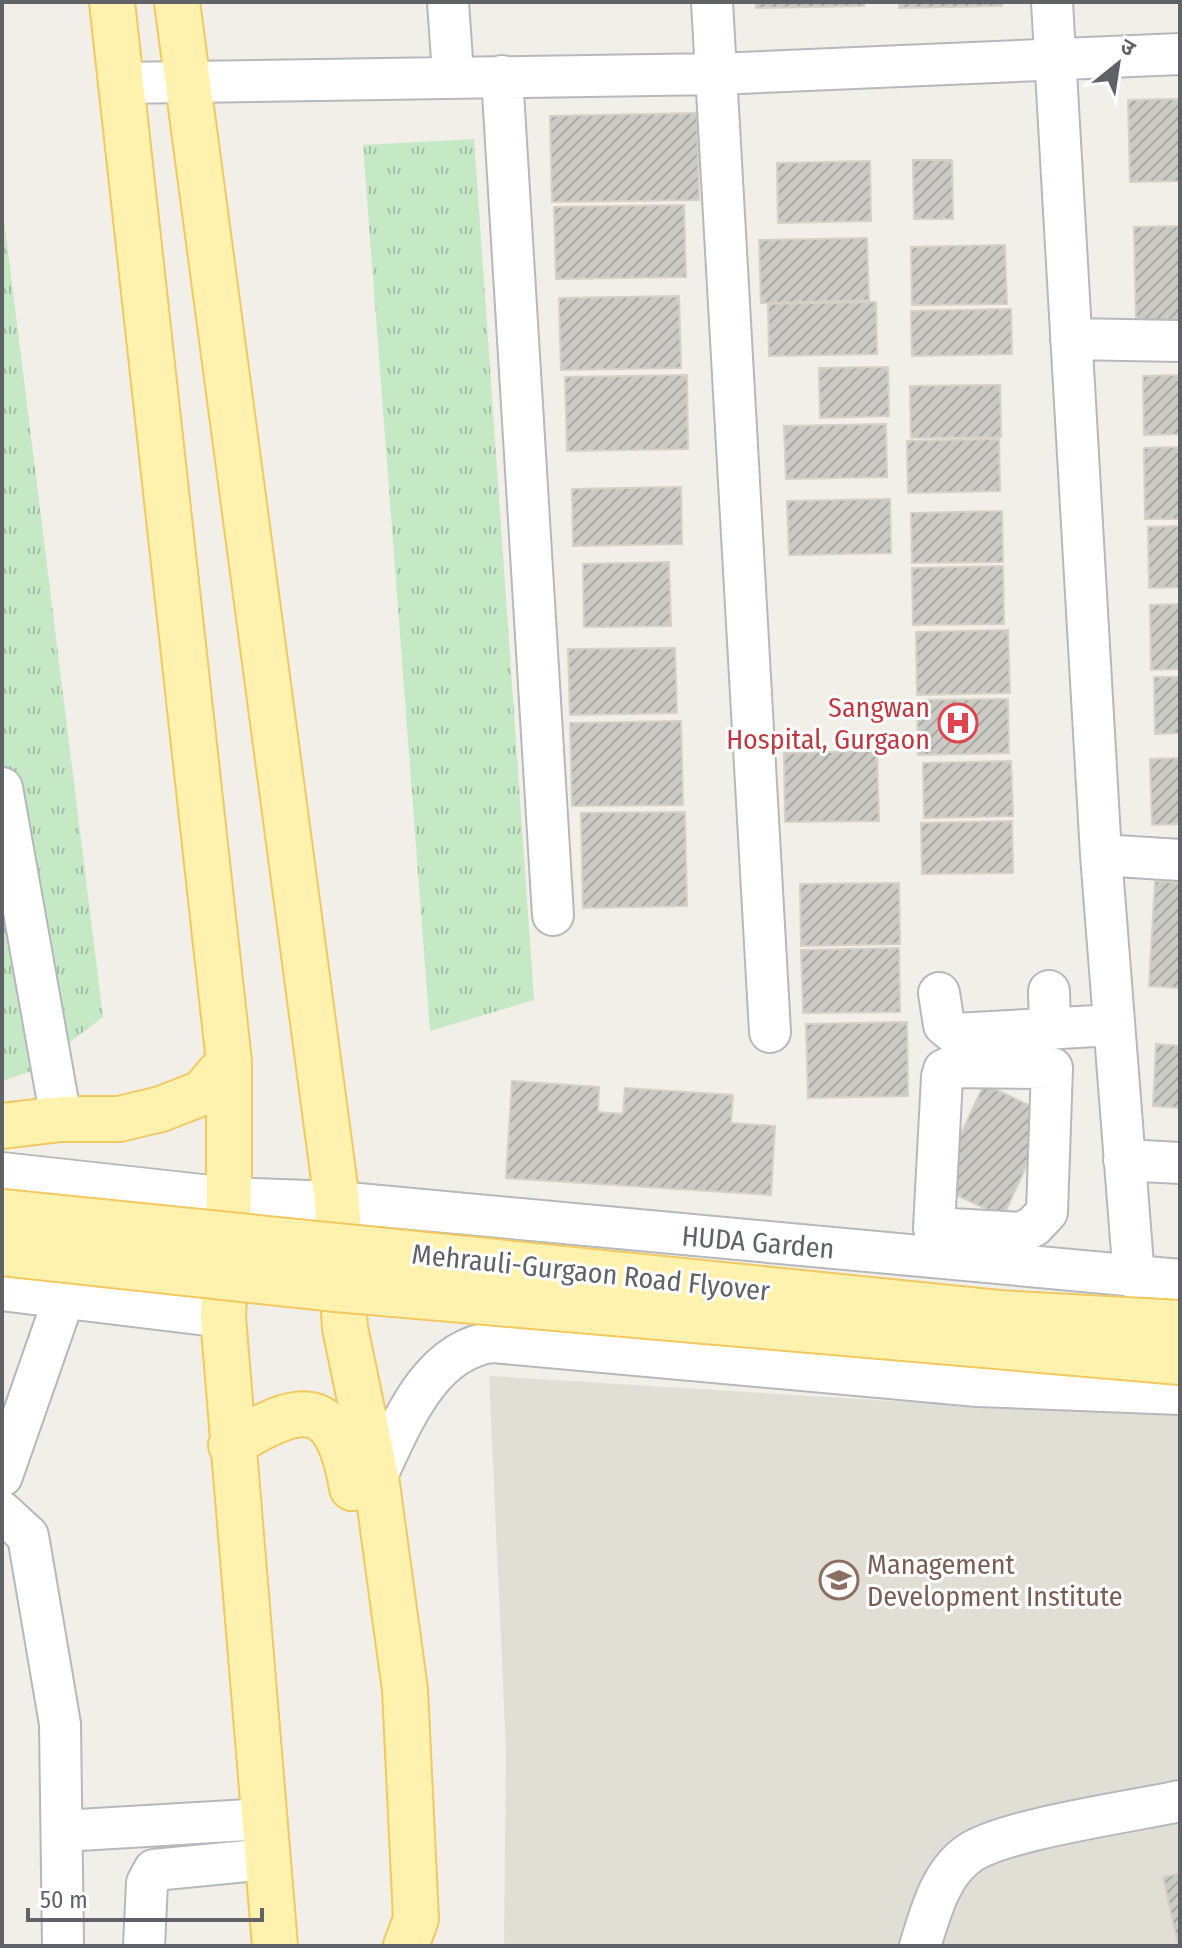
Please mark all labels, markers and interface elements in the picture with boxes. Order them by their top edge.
north arrow [1078,24,1158,104]
text: उ [1115,32,1141,63]
place label: Sangwan Hospital, Gurgaon [726,691,930,756]
hospital icon: Sangwan Hospital, Gurgaon [937,702,979,744]
street label: HUDA Garden [680,1219,836,1266]
street label: Mehrauli-Gurgaon Road Flyover [410,1237,772,1308]
place label: Management Development Institute [867,1548,1123,1613]
school or university icon: Management Development Institute [818,1559,860,1601]
scale bar [28,1872,262,1922]
text: 50 m [40,1886,88,1914]

